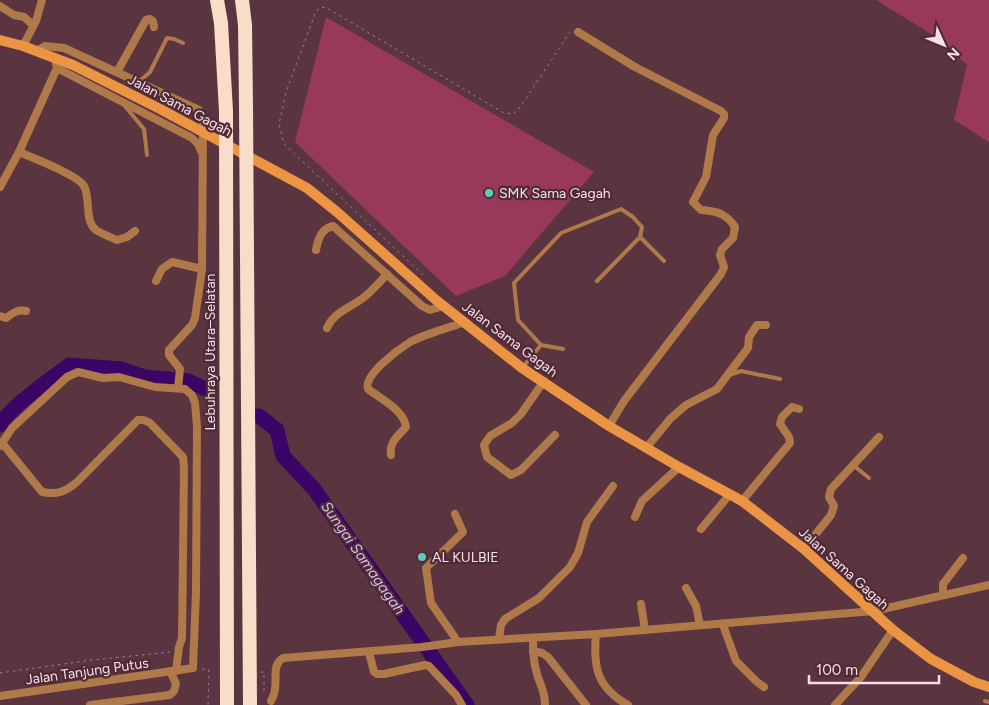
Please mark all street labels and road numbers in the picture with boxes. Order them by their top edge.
street label: Jalan Sama Gagah [125,71,235,140]
street label: Lebuhraya Utara–Selatan [202,273,219,430]
street label: Jalan Sama Gagah [459,298,561,381]
street label: Jalan Sama Gagah [795,524,892,613]
street label: Jalan Tanjung Putus [24,654,150,689]

